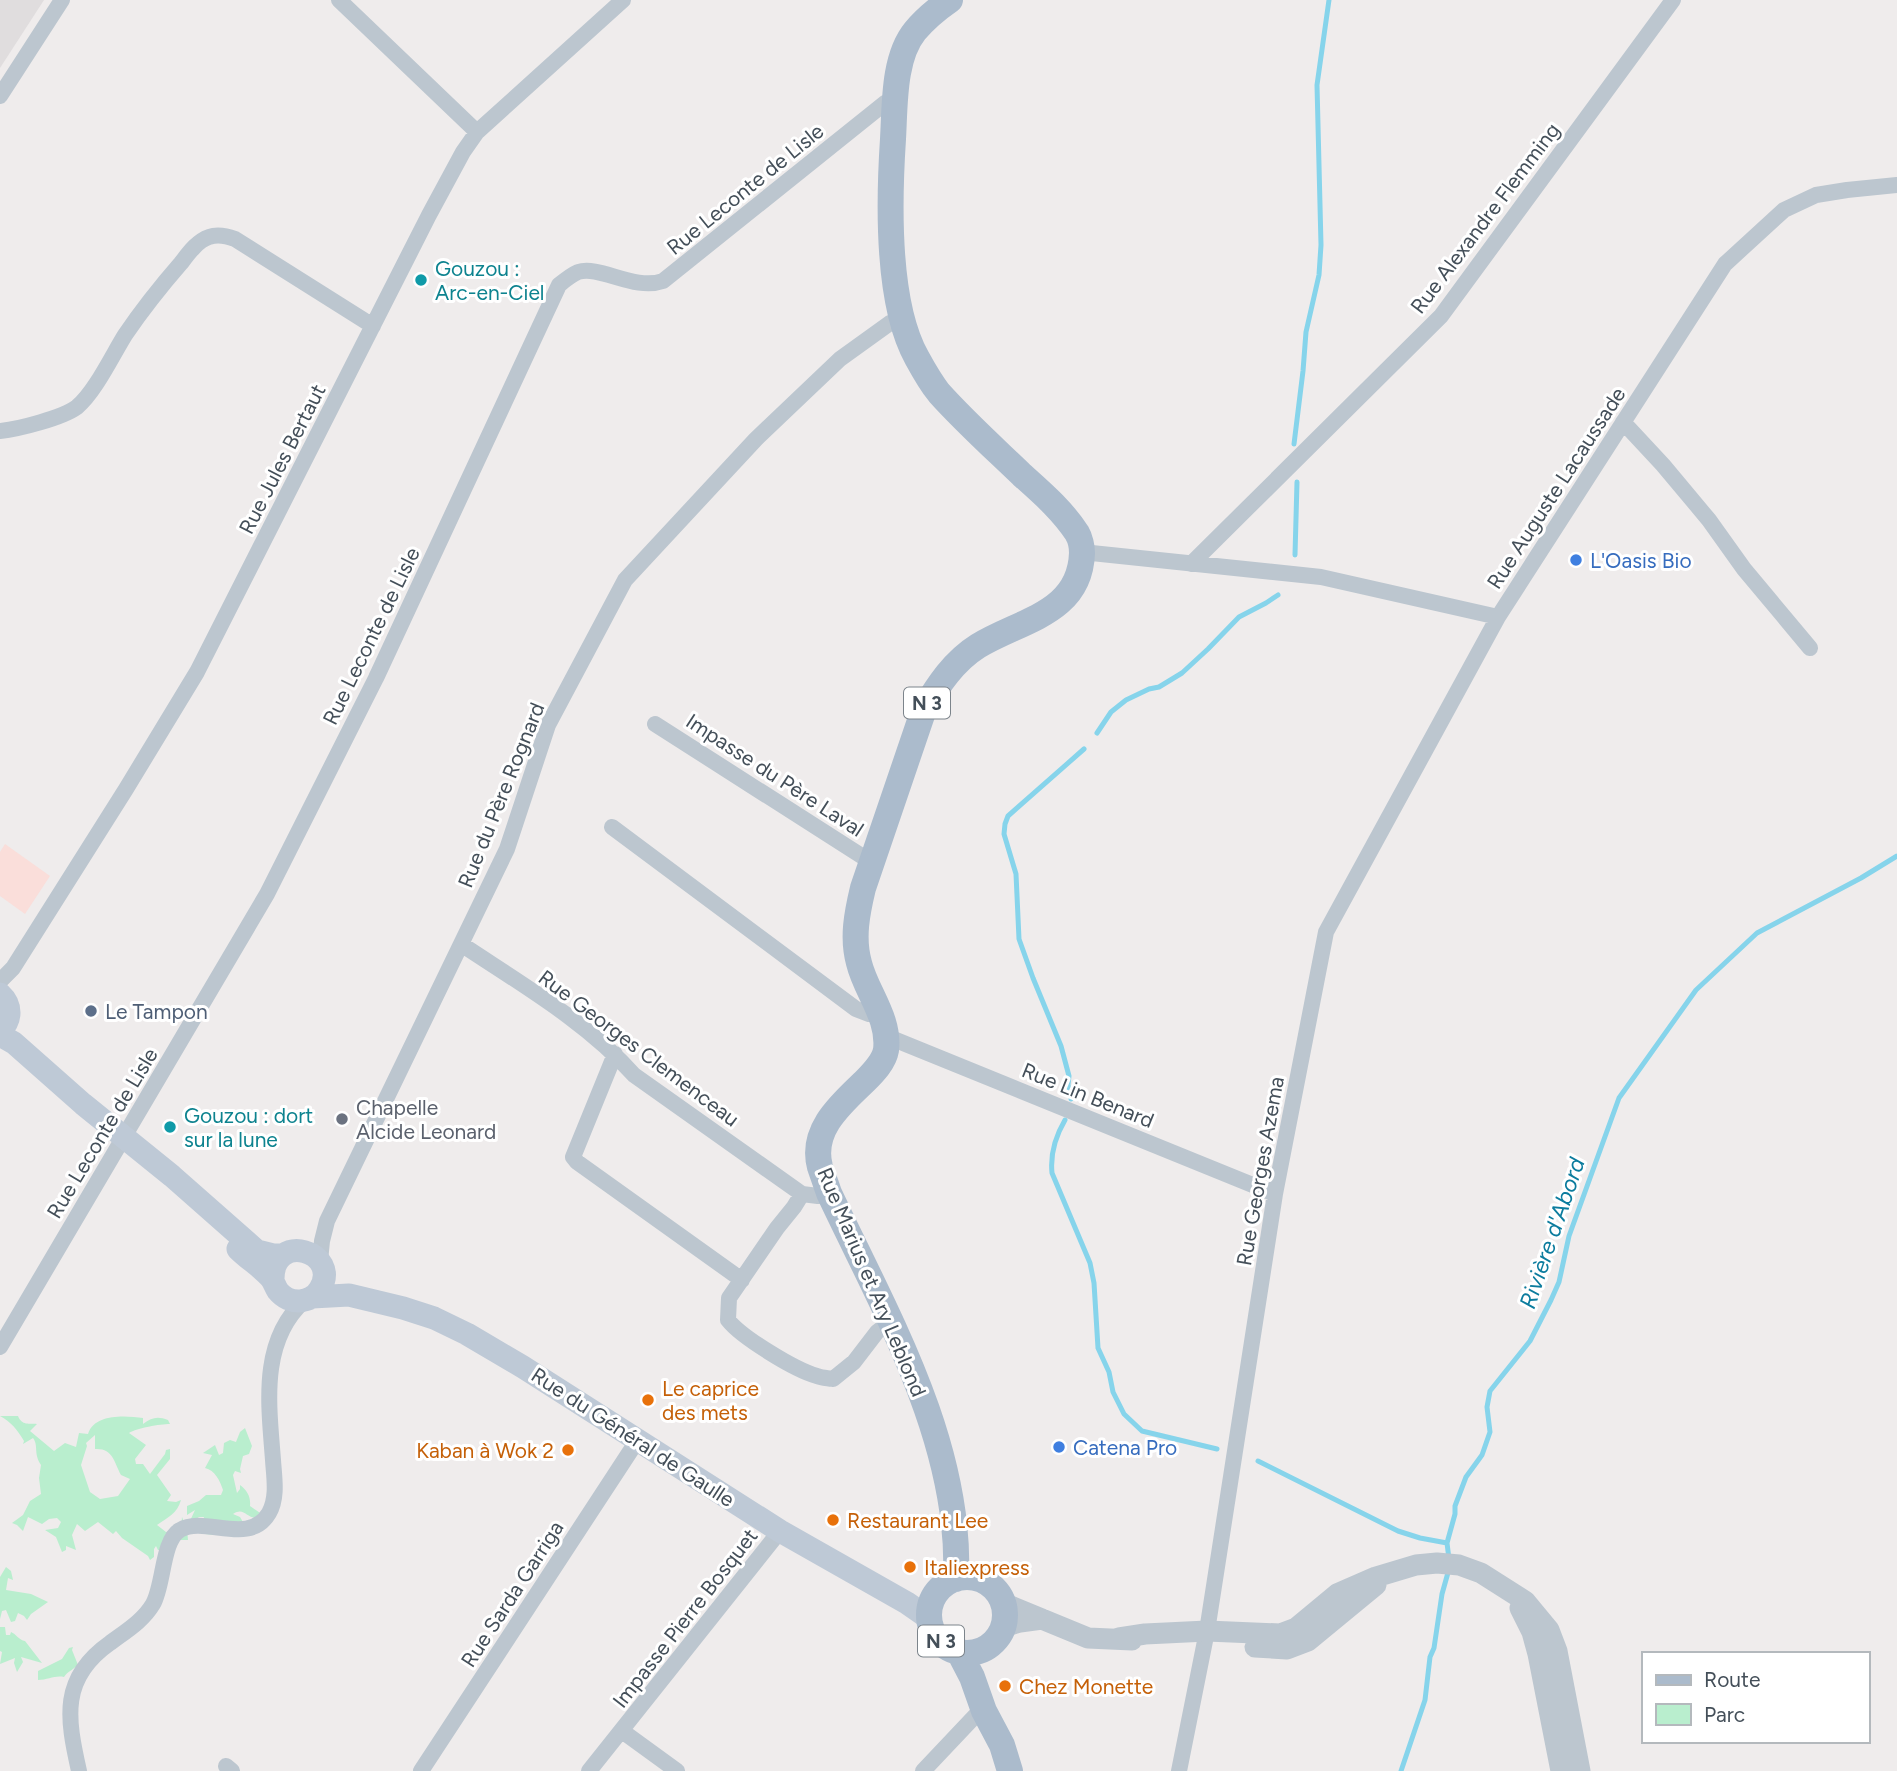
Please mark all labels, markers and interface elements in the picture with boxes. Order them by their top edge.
street label: Rue Leconte de Lisle [662,118,828,260]
street label: Rue Alexandre Flemming [1405,118,1565,318]
place label: Gouzou : Arc-en-Ciel [435,256,544,305]
marker: Gouzou : Arc-en-Ciel [413,272,429,288]
street label: Rue Jules Bertaut [233,380,331,538]
street label: Rue Auguste Lacaussade [1481,383,1631,593]
street label: Rue Leconte de Lisle [317,543,425,729]
place label: L'Oasis Bio [1590,548,1692,573]
marker: L'Oasis Bio [1568,552,1584,568]
road number: N 3 [904,688,950,718]
street label: Rue du Père Rognard [452,699,550,891]
street label: Impasse du Père Laval [681,708,869,842]
street label: Rue Georges Clemenceau [534,964,744,1132]
place label: Le Tampon [105,999,208,1024]
marker: Le Tampon [83,1003,99,1019]
street label: Rue Leconte de Lisle [41,1043,163,1223]
street label: Rue Lin Benard [1018,1057,1158,1133]
street label: Rue Georges Azema [1231,1075,1289,1267]
place label: Chapelle Alcide Leonard [356,1095,496,1144]
place label: Gouzou : dort sur la lune [184,1103,313,1152]
marker: Chapelle Alcide Leonard [334,1111,350,1127]
marker: Gouzou : dort sur la lune [162,1119,178,1135]
water label: Rivière d'Abord [1513,1153,1591,1312]
street label: Rue Marius et Ary Leblond [812,1164,932,1400]
street label: Rue du Général de Gaulle [527,1362,739,1512]
place label: Le caprice des mets [662,1376,759,1425]
marker: Le caprice des mets [640,1392,656,1408]
place label: Catena Pro [1073,1435,1177,1460]
place label: Kaban à Wok 2 [416,1438,554,1463]
marker: Catena Pro [1051,1439,1067,1455]
marker: Kaban à Wok 2 [560,1442,576,1458]
place label: Restaurant Lee [847,1508,988,1533]
marker: Restaurant Lee [825,1512,841,1528]
street label: Rue Sarda Garriga [455,1516,569,1672]
street label: Impasse Pierre Bosquet [607,1523,763,1713]
place label: Italiexpress [924,1555,1030,1580]
marker: Italiexpress [902,1559,918,1575]
road number: N 3 [918,1625,964,1656]
legend [1642,1652,1869,1743]
text: Route [1704,1667,1760,1692]
place label: Chez Monette [1019,1674,1153,1699]
marker: Chez Monette [997,1678,1013,1694]
text: Parc [1704,1702,1745,1727]

